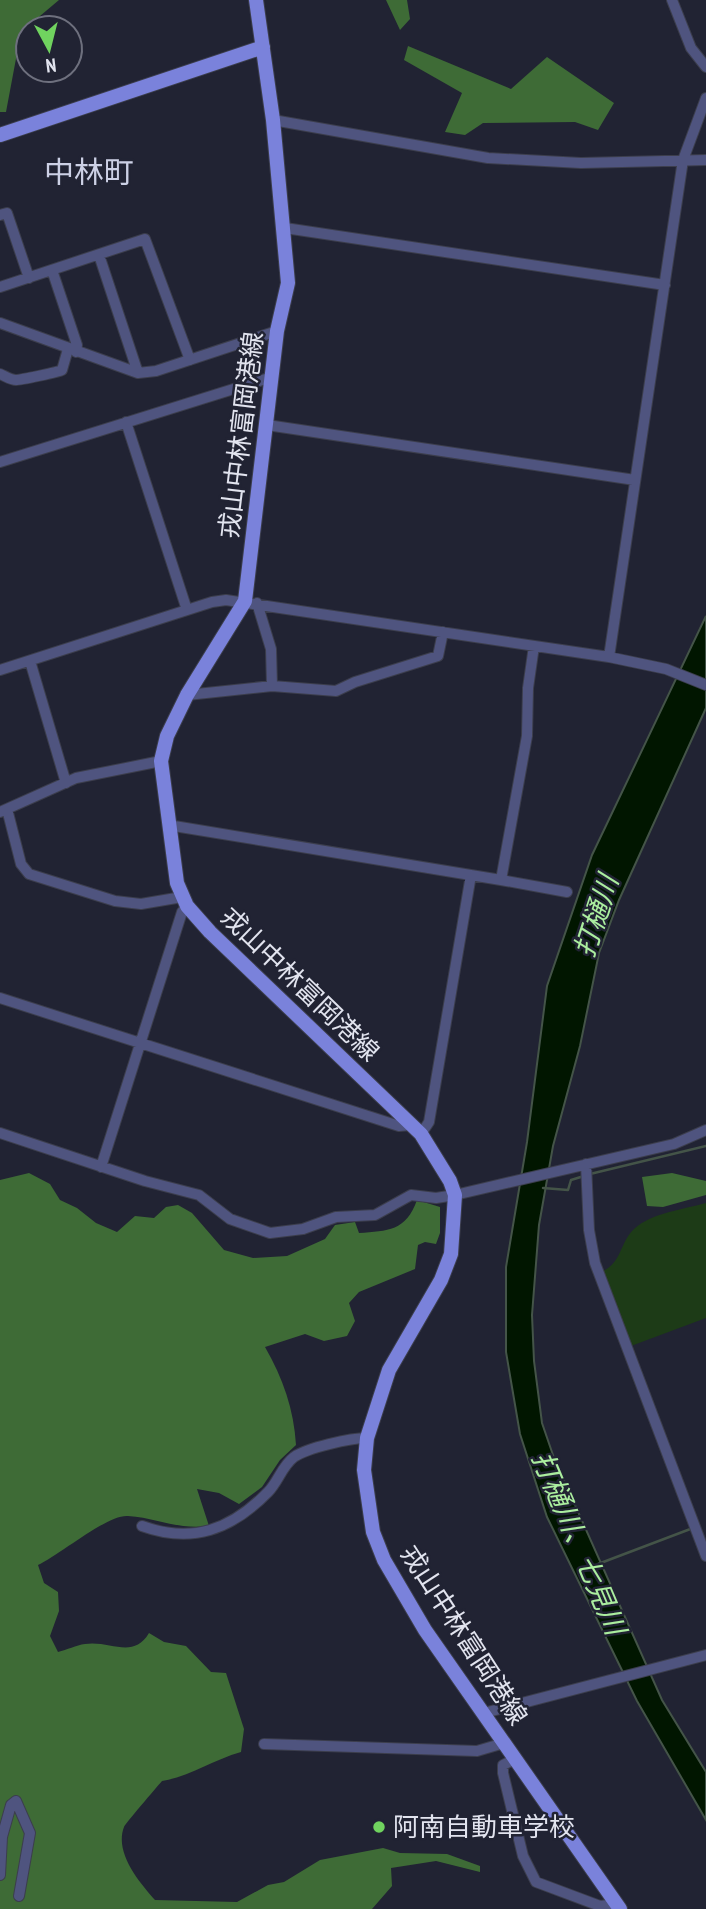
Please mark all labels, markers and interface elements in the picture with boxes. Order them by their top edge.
north arrow [14,14,84,84]
text: N [45,53,58,78]
district label: 中林町 [44,152,134,191]
street label: 戎山中林富岡港線 [211,330,270,540]
water label: 打樋川 [565,867,627,962]
street label: 戎山中林富岡港線 [214,900,387,1068]
water label: 打樋川、七見川 [524,1445,636,1643]
street label: 戎山中林富岡港線 [394,1539,535,1731]
place label: 阿南自動車学校 [393,1810,575,1843]
marker: 阿南自動車学校 [371,1819,387,1835]

